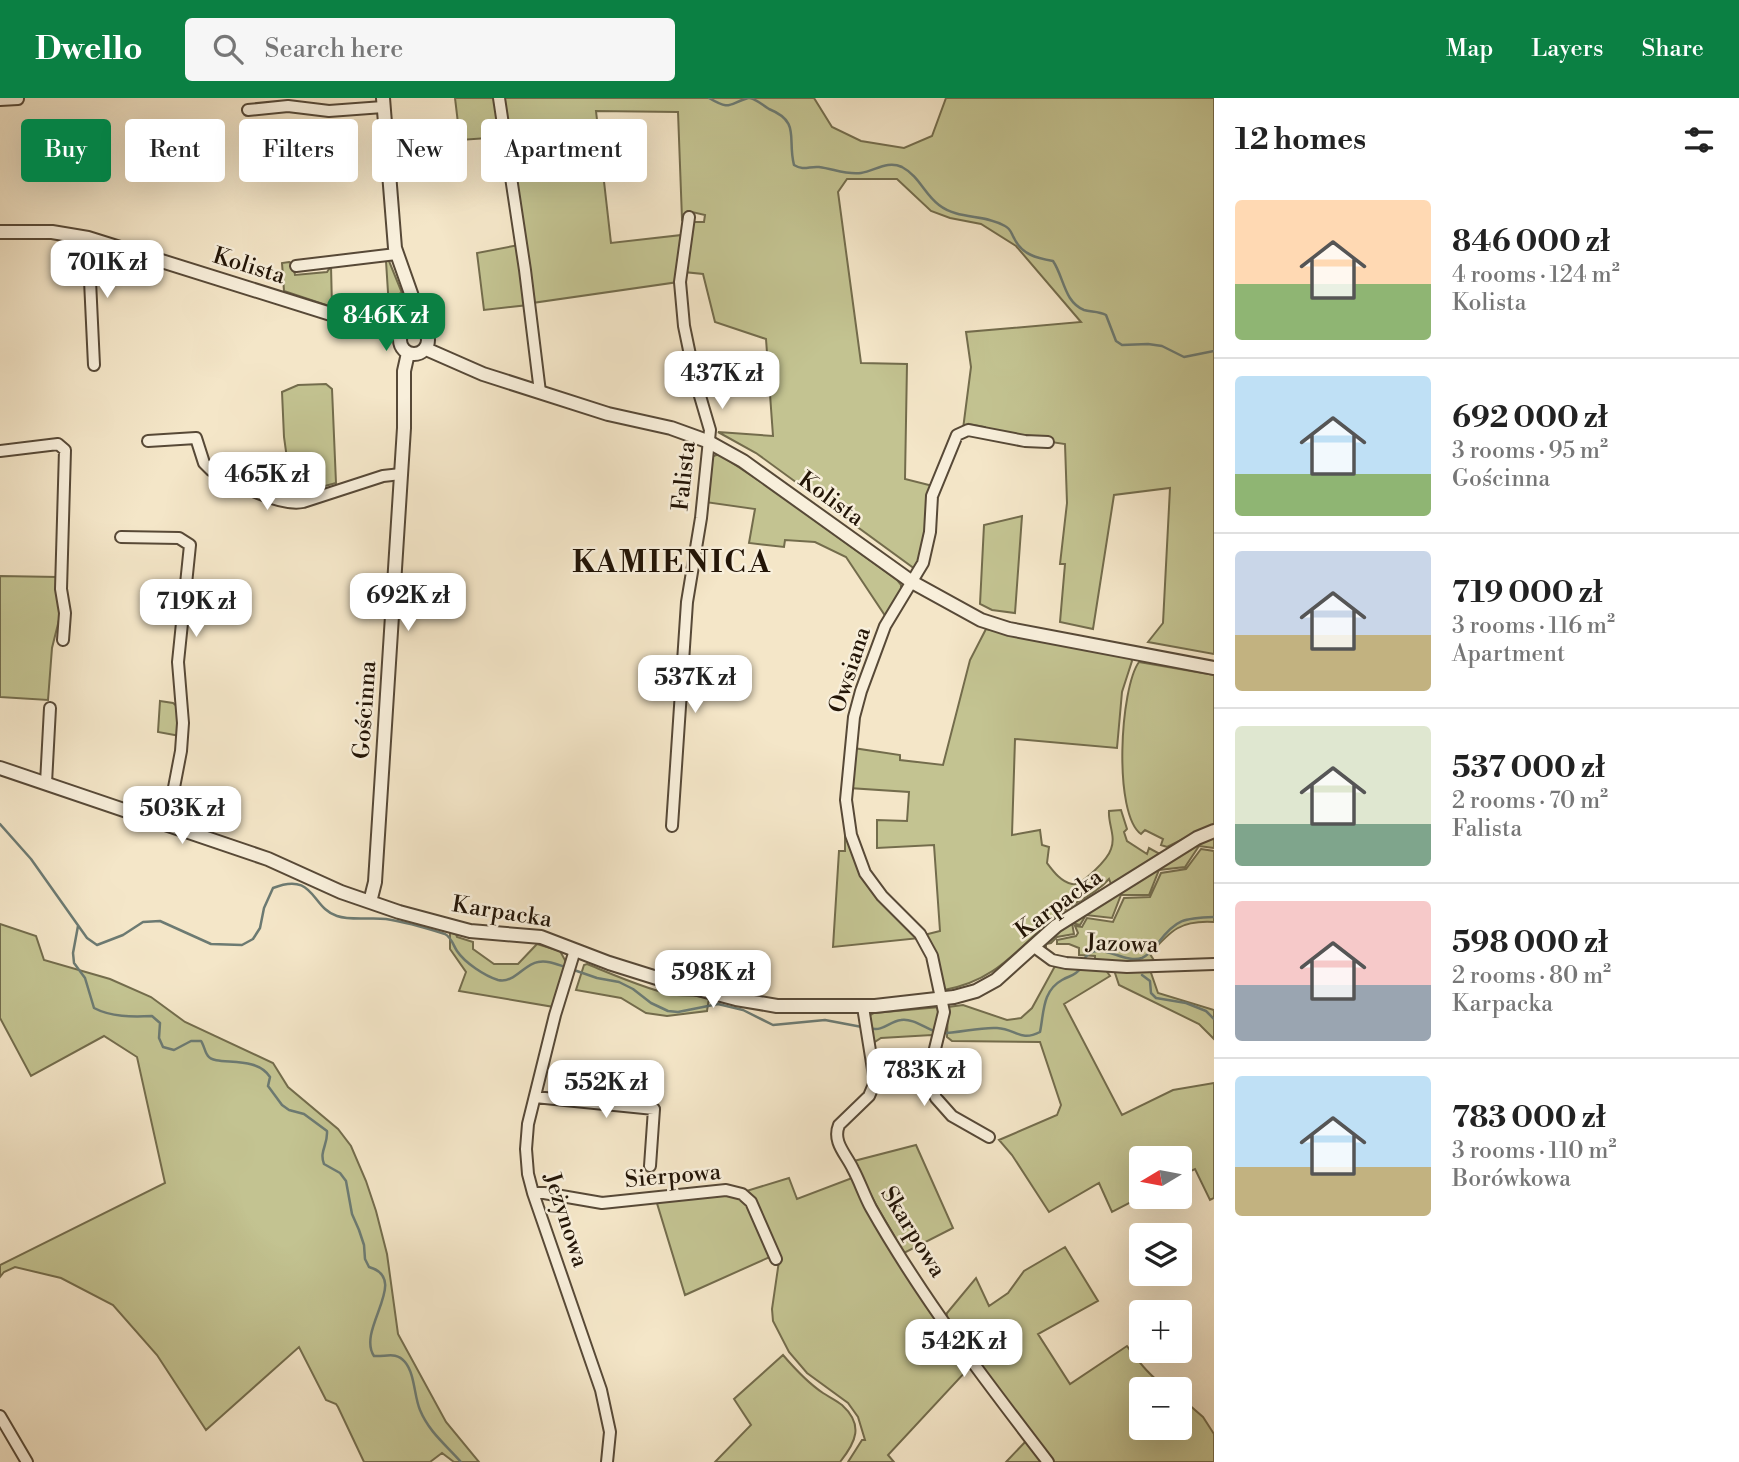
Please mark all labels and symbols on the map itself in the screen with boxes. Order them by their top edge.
pin: 701K zł [42,240,172,300]
street label: Kolista [209,242,289,290]
pin: 846K zł [321,294,451,353]
pin: 437K zł [657,352,787,411]
street label: Falista [666,439,702,512]
pin: 465K zł [202,452,332,512]
street label: Kolista [793,466,870,532]
district label: KAMIENICA [572,544,772,582]
pin: 692K zł [343,574,473,633]
pin: 719K zł [131,580,261,639]
street label: Owsiana [823,623,877,717]
pin: 537K zł [630,656,760,715]
street label: Gościnna [348,660,382,760]
pin: 503K zł [117,786,247,846]
street label: Karpacka [1010,863,1108,945]
street label: Karpacka [450,890,554,934]
street label: Jazowa [1084,929,1159,959]
pin: 598K zł [648,950,778,1010]
pin: 783K zł [859,1048,989,1108]
pin: 552K zł [541,1060,671,1120]
north arrow [1129,1146,1192,1209]
street label: Sierpowa [624,1158,723,1194]
street label: Jeżynowa [537,1168,594,1271]
street label: Skarpowa [874,1181,952,1283]
pin: 542K zł [899,1320,1029,1379]

